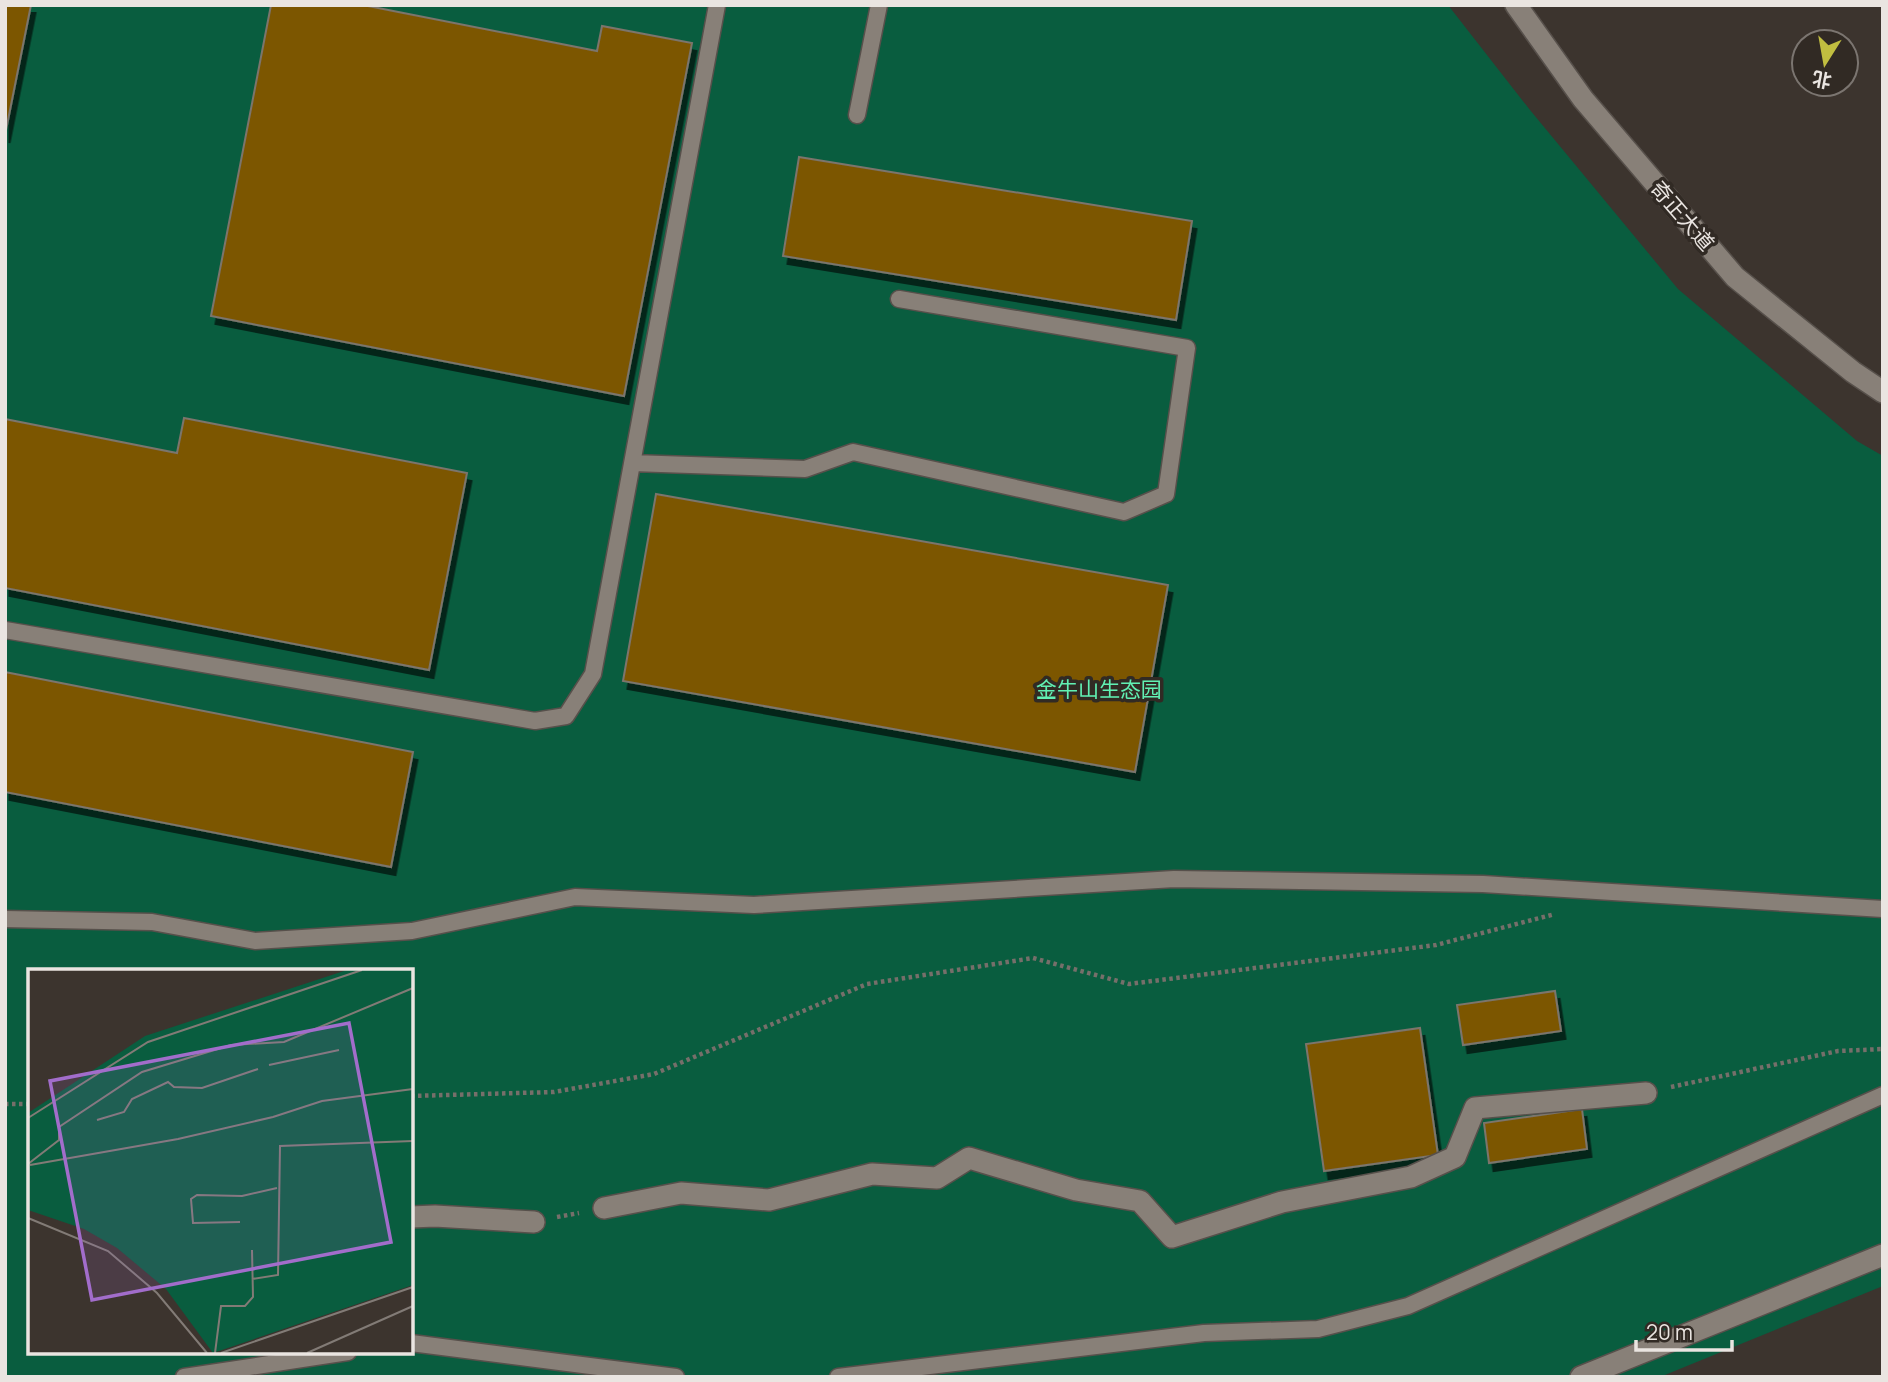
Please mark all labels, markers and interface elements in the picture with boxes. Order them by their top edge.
north arrow [1790,28,1860,98]
text: 北 [1810,65,1834,94]
street label: 奇正大道 [1645,174,1721,256]
park label: 金牛山生态园 [1036,675,1162,703]
inset map [28,969,413,1354]
scale bar [1636,1308,1732,1352]
text: 20 m [1646,1318,1693,1346]

